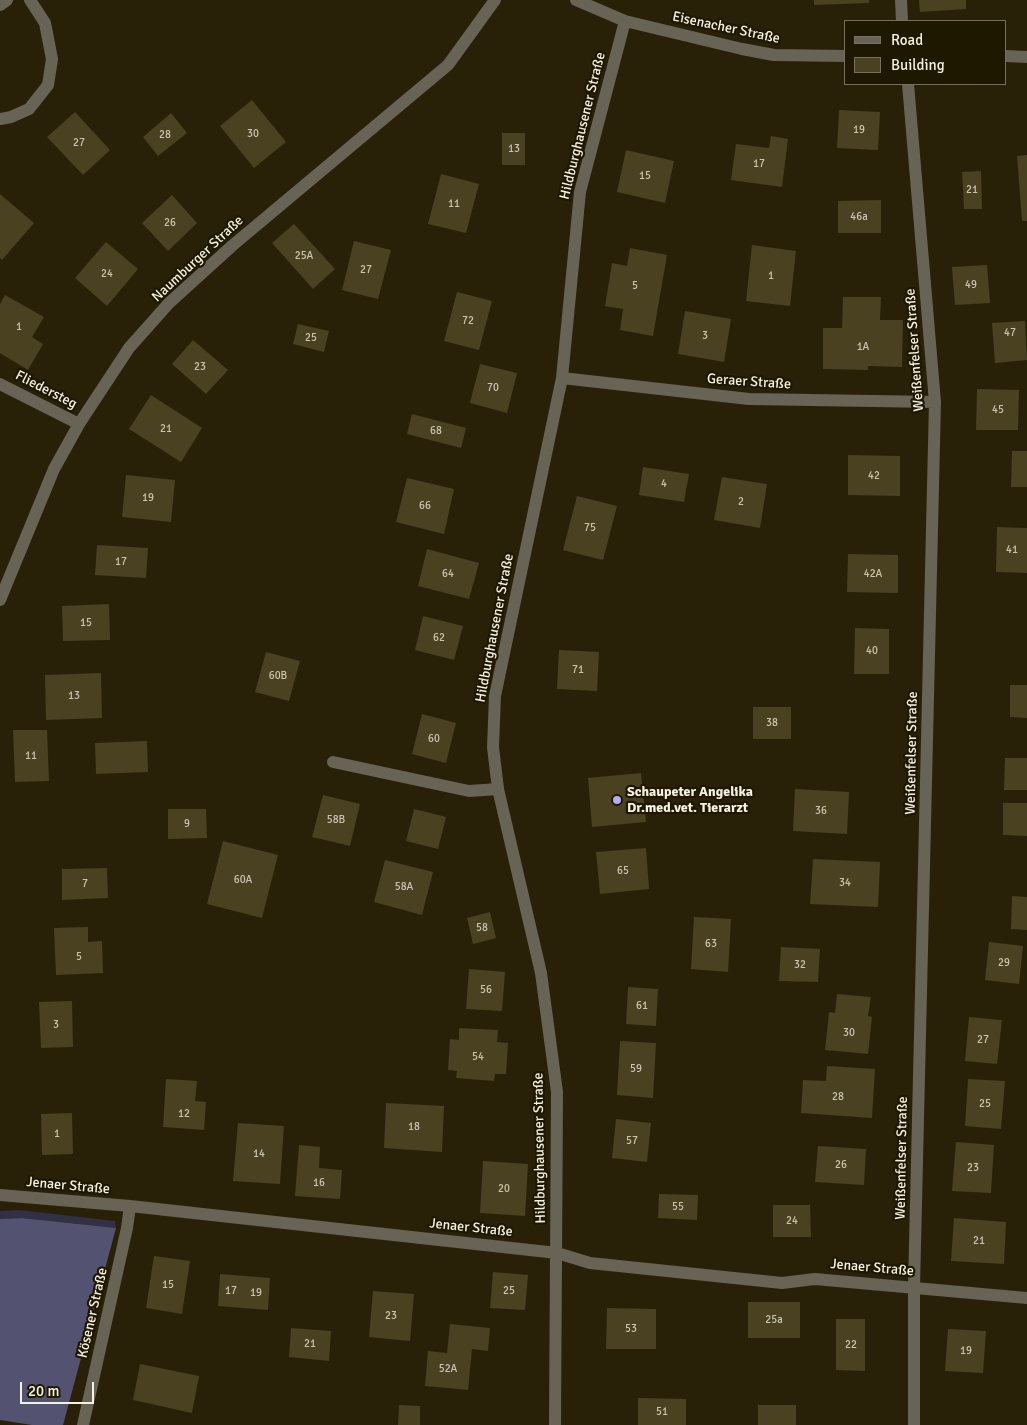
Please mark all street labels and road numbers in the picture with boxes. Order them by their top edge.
street label: Eisenacher Straße [671,8,781,48]
street label: Hildburghausener Straße [557,51,609,201]
street label: Naumburger Straße [149,212,247,306]
street label: Weißenfelser Straße [902,288,928,412]
street label: Fliedersteg [12,367,80,413]
street label: Geraer Straße [707,371,791,393]
street label: Hildburghausener Straße [472,552,518,704]
street label: Weißenfelser Straße [903,691,921,815]
street label: Hildburghausener Straße [530,1072,550,1224]
street label: Weißenfelser Straße [893,1096,911,1220]
street label: Jenaer Straße [26,1174,110,1198]
street label: Jenaer Straße [428,1215,514,1241]
street label: Jenaer Straße [830,1256,914,1280]
street label: Kösener Straße [74,1266,112,1360]

